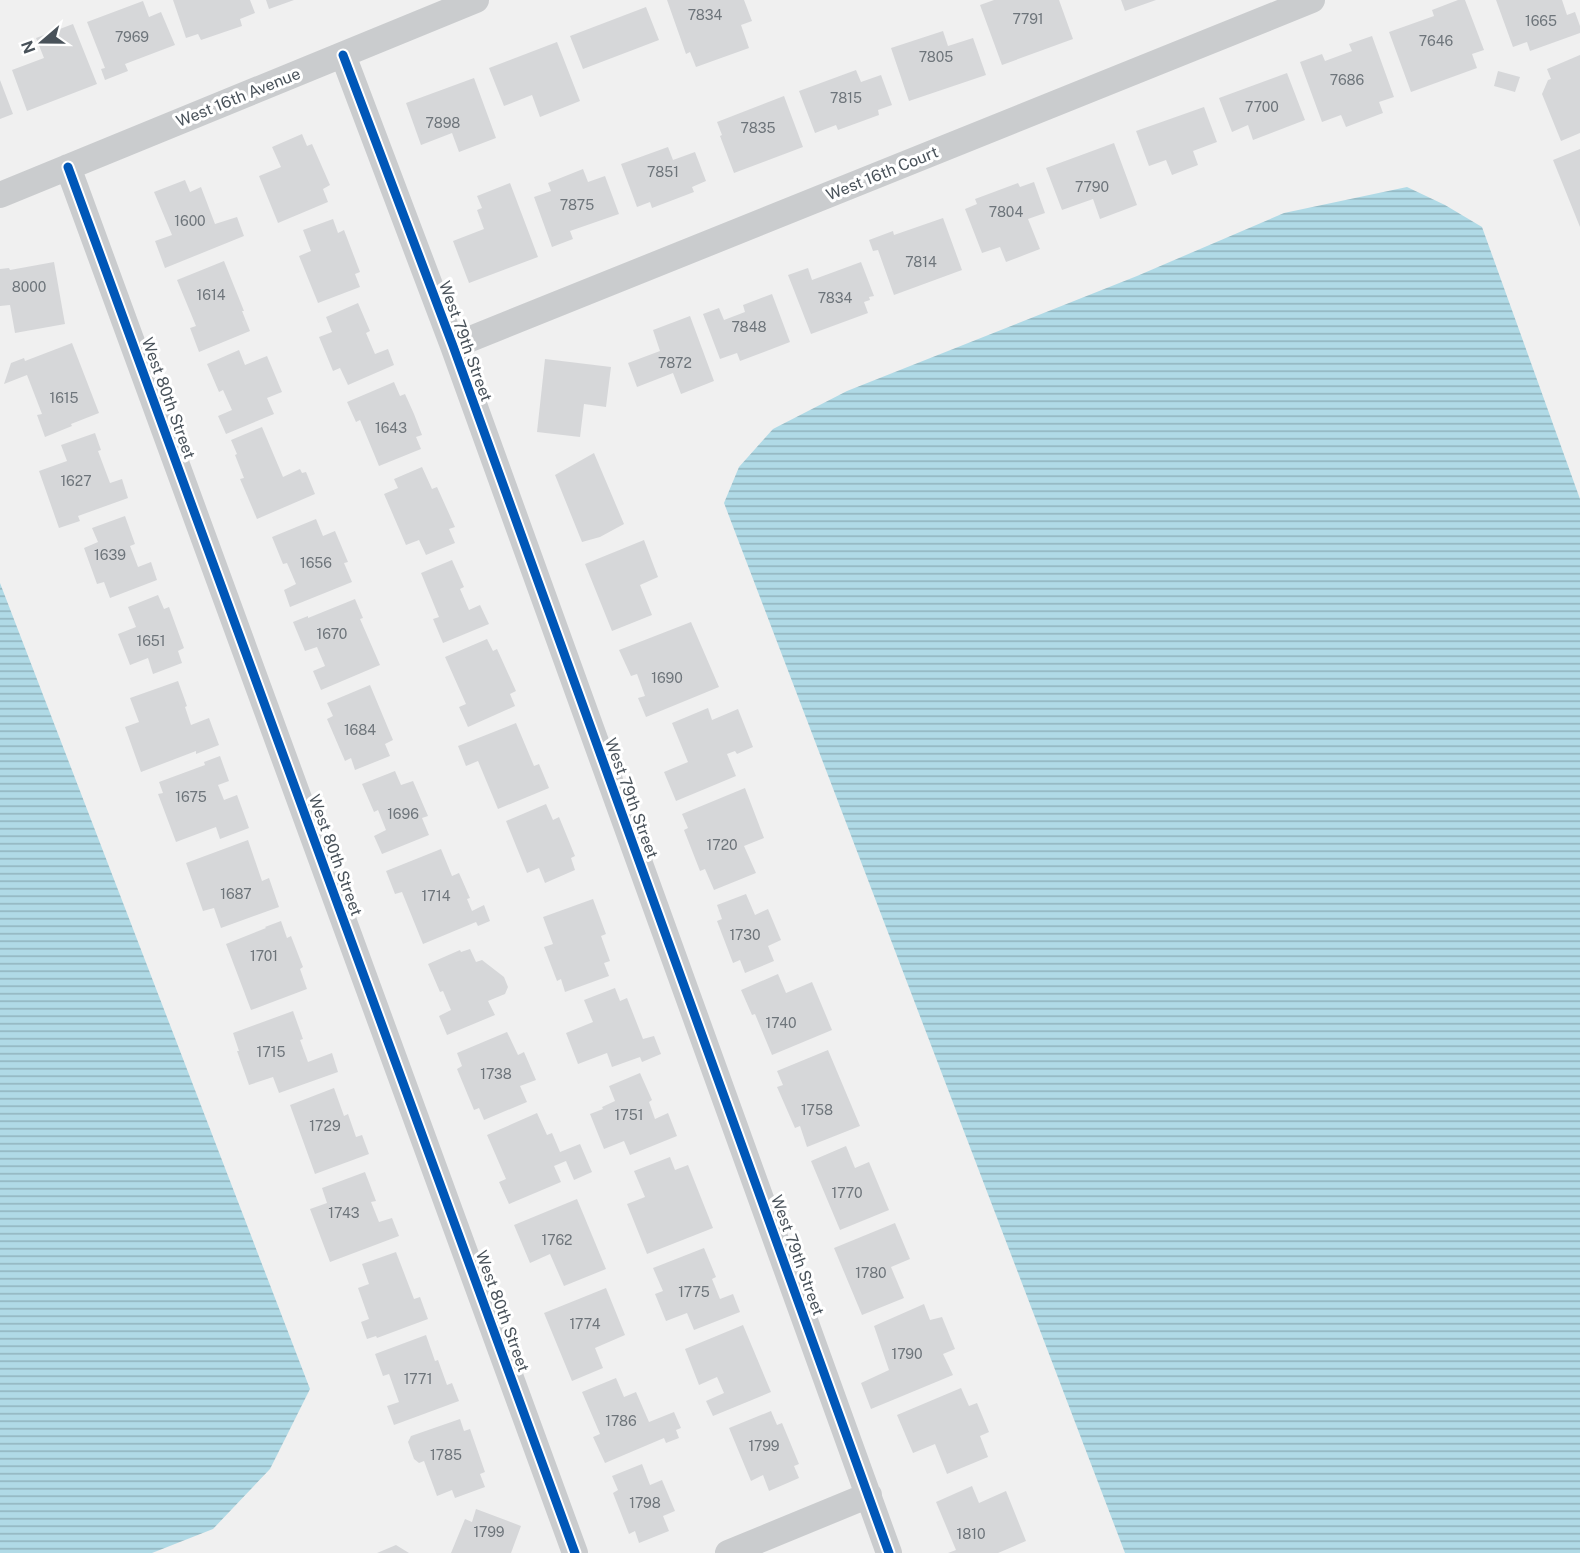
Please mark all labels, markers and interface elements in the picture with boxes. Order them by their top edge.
house number: 7834 [688,7,723,23]
house number: 7791 [1012,11,1044,27]
north arrow [12,12,72,72]
house number: 1665 [1525,13,1557,29]
house number: 7969 [115,29,149,45]
house number: 7646 [1419,33,1453,49]
text: N [17,38,39,56]
house number: 7805 [919,49,953,65]
street label: West 16th Avenue [173,64,303,131]
house number: 7686 [1330,72,1365,88]
house number: 7815 [830,90,862,106]
house number: 7700 [1245,99,1279,115]
house number: 7898 [426,115,460,131]
house number: 7835 [741,120,775,136]
street label: West 16th Court [823,142,941,205]
house number: 7851 [647,164,679,180]
house number: 7790 [1075,179,1109,195]
house number: 7875 [560,197,594,213]
house number: 7804 [989,204,1023,220]
house number: 1600 [174,213,206,229]
house number: 7814 [905,254,937,270]
street label: West 79th Street [435,278,496,404]
house number: 8000 [12,279,46,295]
house number: 1614 [197,287,226,303]
house number: 7834 [818,290,853,306]
house number: 7848 [731,319,767,335]
street label: West 80th Street [138,335,199,461]
house number: 7872 [658,355,692,371]
house number: 1615 [49,390,79,406]
house number: 1643 [375,420,407,436]
house number: 1627 [60,473,92,489]
house number: 1639 [94,547,126,563]
house number: 1656 [300,555,332,571]
house number: 1670 [317,626,347,642]
house number: 1651 [136,633,166,649]
house number: 1690 [651,670,683,686]
house number: 1684 [344,722,376,738]
street label: West 79th Street [601,735,662,861]
house number: 1675 [175,789,207,805]
street label: West 80th Street [305,792,366,918]
house number: 1696 [387,806,419,822]
house number: 1720 [706,837,738,853]
house number: 1687 [220,886,252,902]
house number: 1714 [422,888,451,904]
house number: 1730 [729,927,761,943]
house number: 1701 [250,948,278,964]
house number: 1740 [765,1015,797,1031]
house number: 1715 [256,1044,286,1060]
house number: 1738 [480,1066,512,1082]
house number: 1758 [801,1102,833,1118]
house number: 1751 [615,1107,643,1123]
house number: 1729 [309,1118,341,1134]
house number: 1770 [832,1185,863,1201]
street label: West 79th Street [767,1192,828,1318]
house number: 1743 [328,1205,360,1221]
house number: 1762 [542,1232,572,1248]
street label: West 80th Street [472,1248,533,1374]
house number: 1780 [855,1265,887,1281]
house number: 1775 [678,1284,710,1300]
house number: 1774 [569,1316,601,1332]
house number: 1790 [891,1346,923,1362]
house number: 1771 [404,1371,432,1387]
house number: 1786 [605,1413,637,1429]
house number: 1799 [748,1438,780,1454]
house number: 1785 [430,1447,462,1463]
house number: 1798 [629,1495,661,1511]
house number: 1799 [473,1524,505,1540]
house number: 1810 [956,1526,986,1542]

